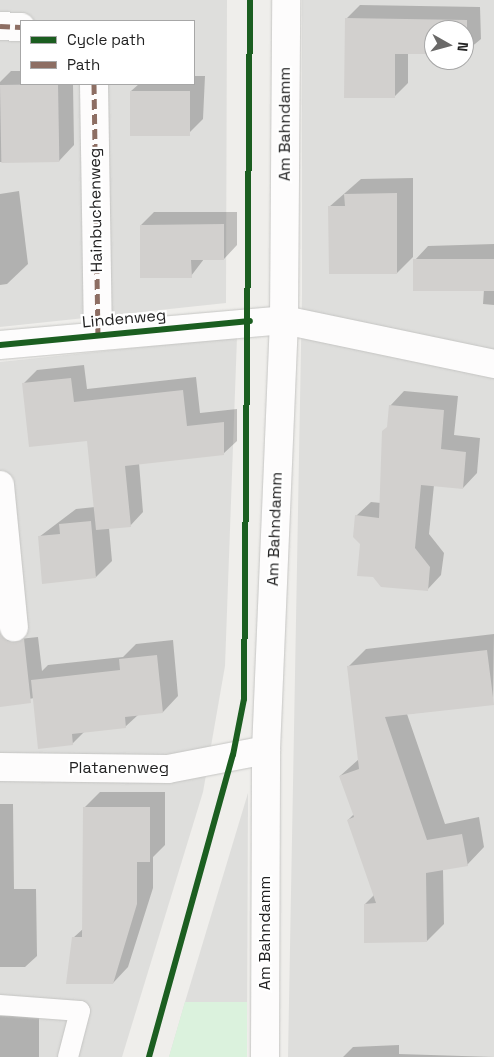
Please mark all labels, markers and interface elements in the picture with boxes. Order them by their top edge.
legend [20,20,195,85]
north arrow [424,20,474,70]
text: Cycle path [67,30,145,49]
text: N [453,41,472,52]
text: Path [67,55,100,74]
street label: Am Bahndamm [275,67,295,181]
street label: Hainbuchenweg [85,148,107,272]
street label: Lindenweg [81,306,167,332]
street label: Am Bahndamm [263,472,287,586]
street label: Platanenweg [69,758,169,778]
street label: Am Bahndamm [255,876,275,990]

